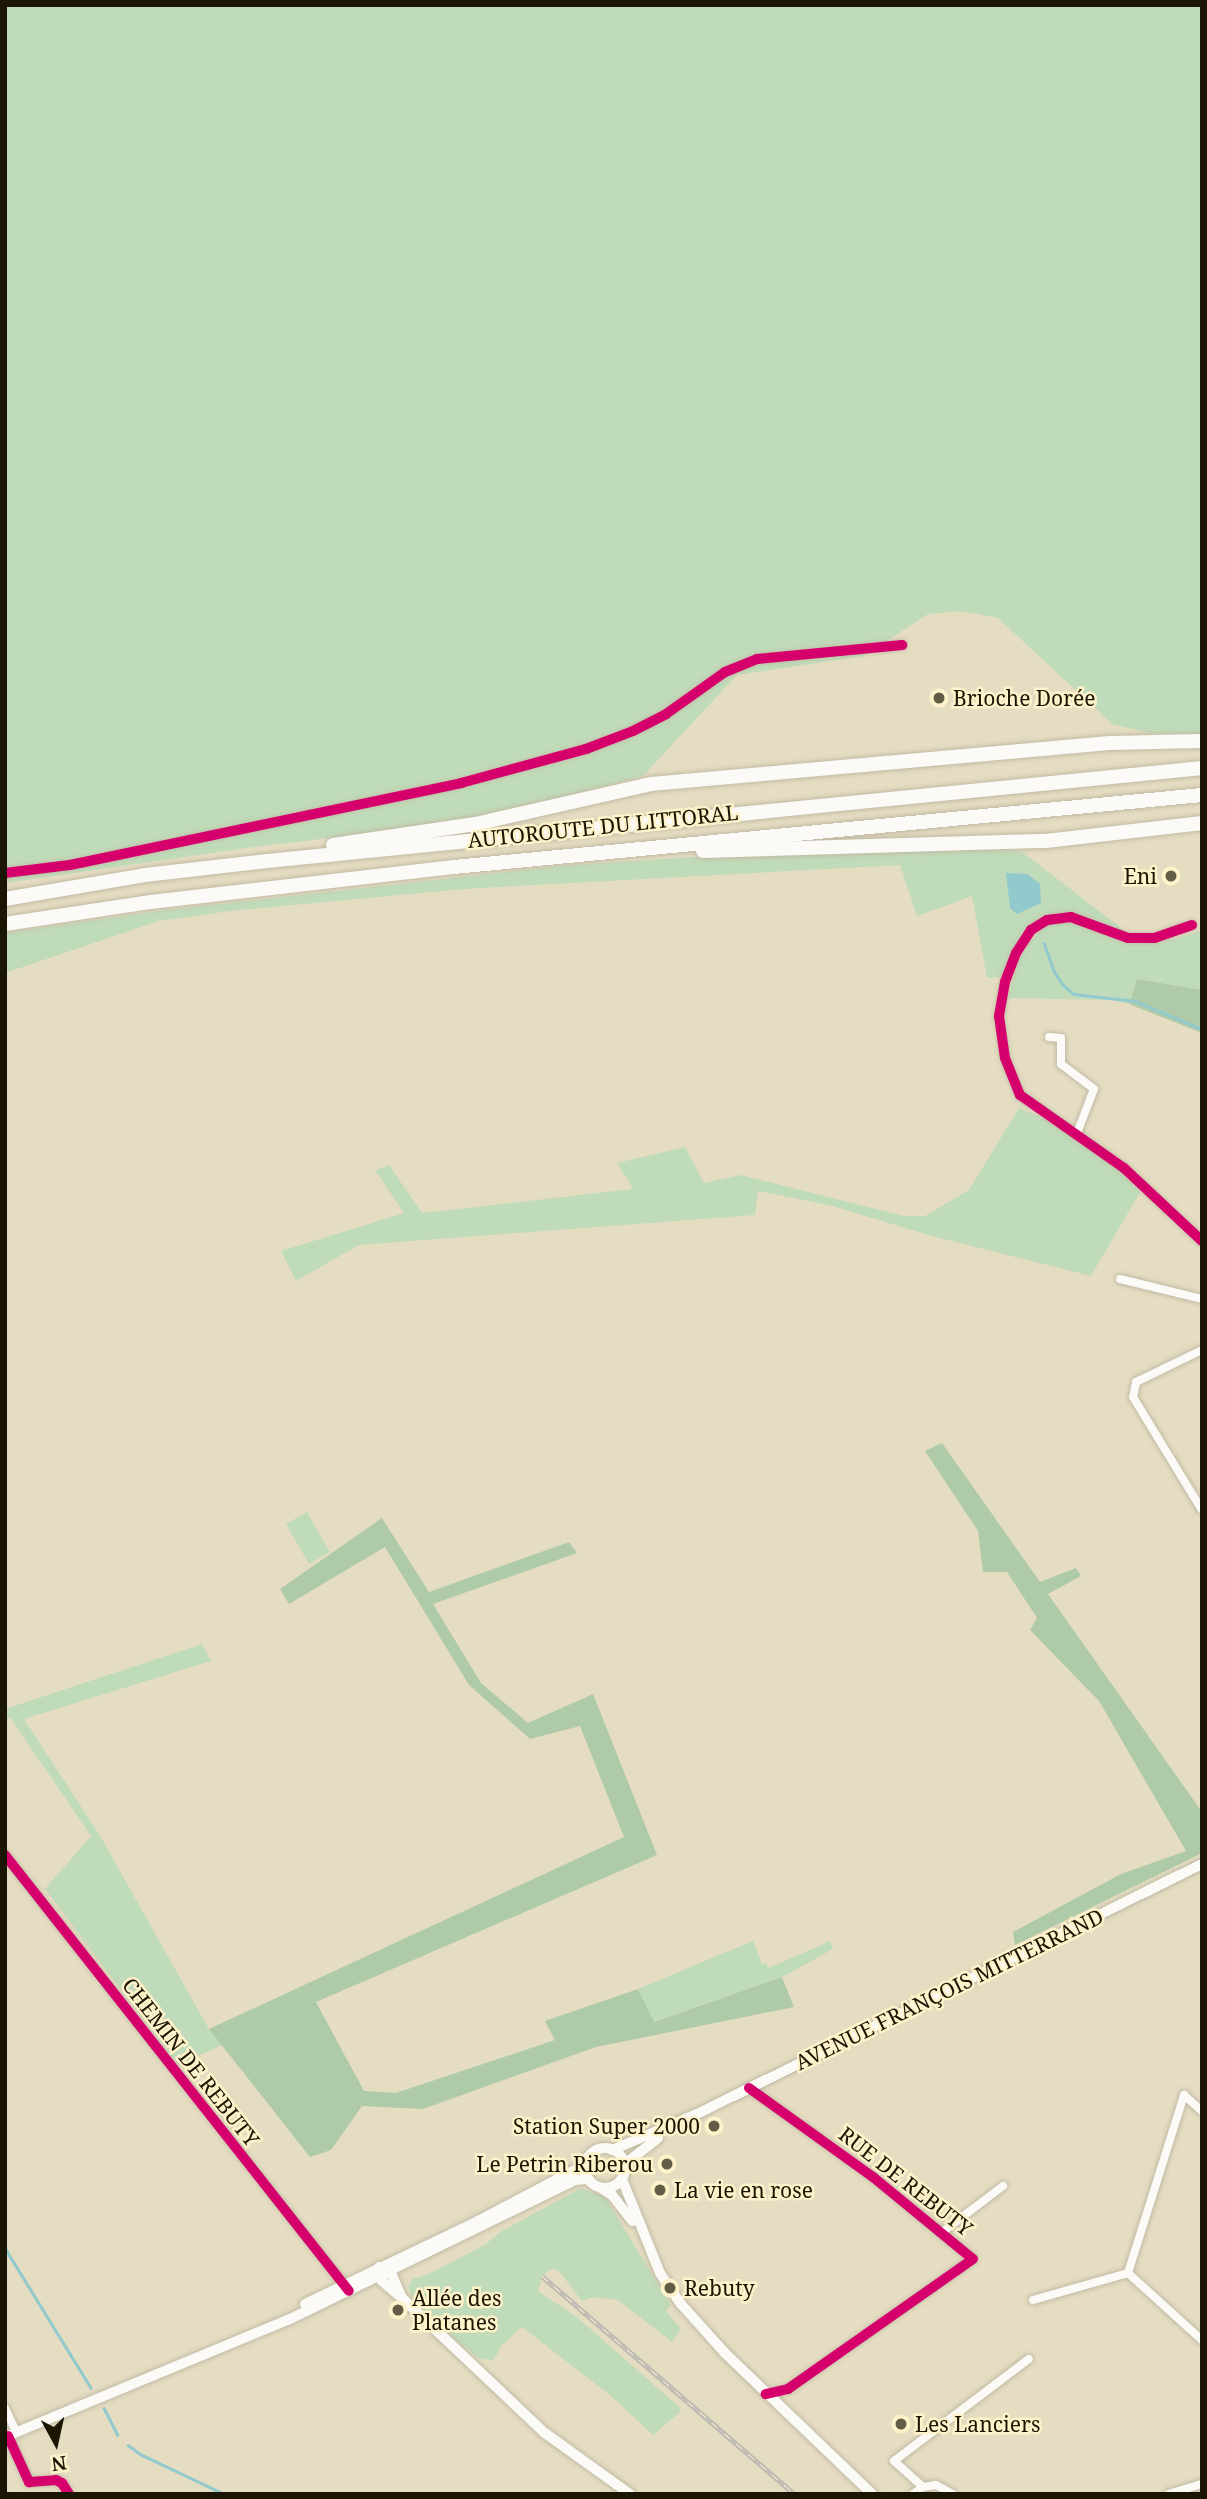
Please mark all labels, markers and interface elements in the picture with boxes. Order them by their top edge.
place label: Brioche Dorée [953,685,1096,711]
marker: Brioche Dorée [931,690,947,706]
street label: AUTOROUTE DU LITTORAL [466,799,740,853]
place label: Eni [1124,863,1157,889]
marker: Eni [1163,868,1179,884]
street label: AVENUE FRANÇOIS MITTERRAND [791,1903,1107,2075]
street label: CHEMIN DE REBUTY [117,1973,265,2151]
place label: Station Super 2000 [513,2113,700,2139]
marker: Station Super 2000 [706,2118,722,2134]
street label: RUE DE REBUTY [834,2121,978,2241]
place label: Le Petrin Riberou [476,2151,653,2177]
marker: Le Petrin Riberou [659,2156,675,2172]
place label: La vie en rose [674,2177,813,2203]
marker: La vie en rose [652,2182,668,2198]
place label: Rebuty [684,2275,754,2301]
marker: Rebuty [662,2280,678,2296]
place label: Allée des Platanes [412,2285,501,2335]
marker: Allée des Platanes [390,2302,406,2318]
north arrow [21,2408,91,2478]
place label: Les Lanciers [915,2411,1040,2437]
marker: Les Lanciers [893,2416,909,2432]
text: N [50,2450,68,2478]

